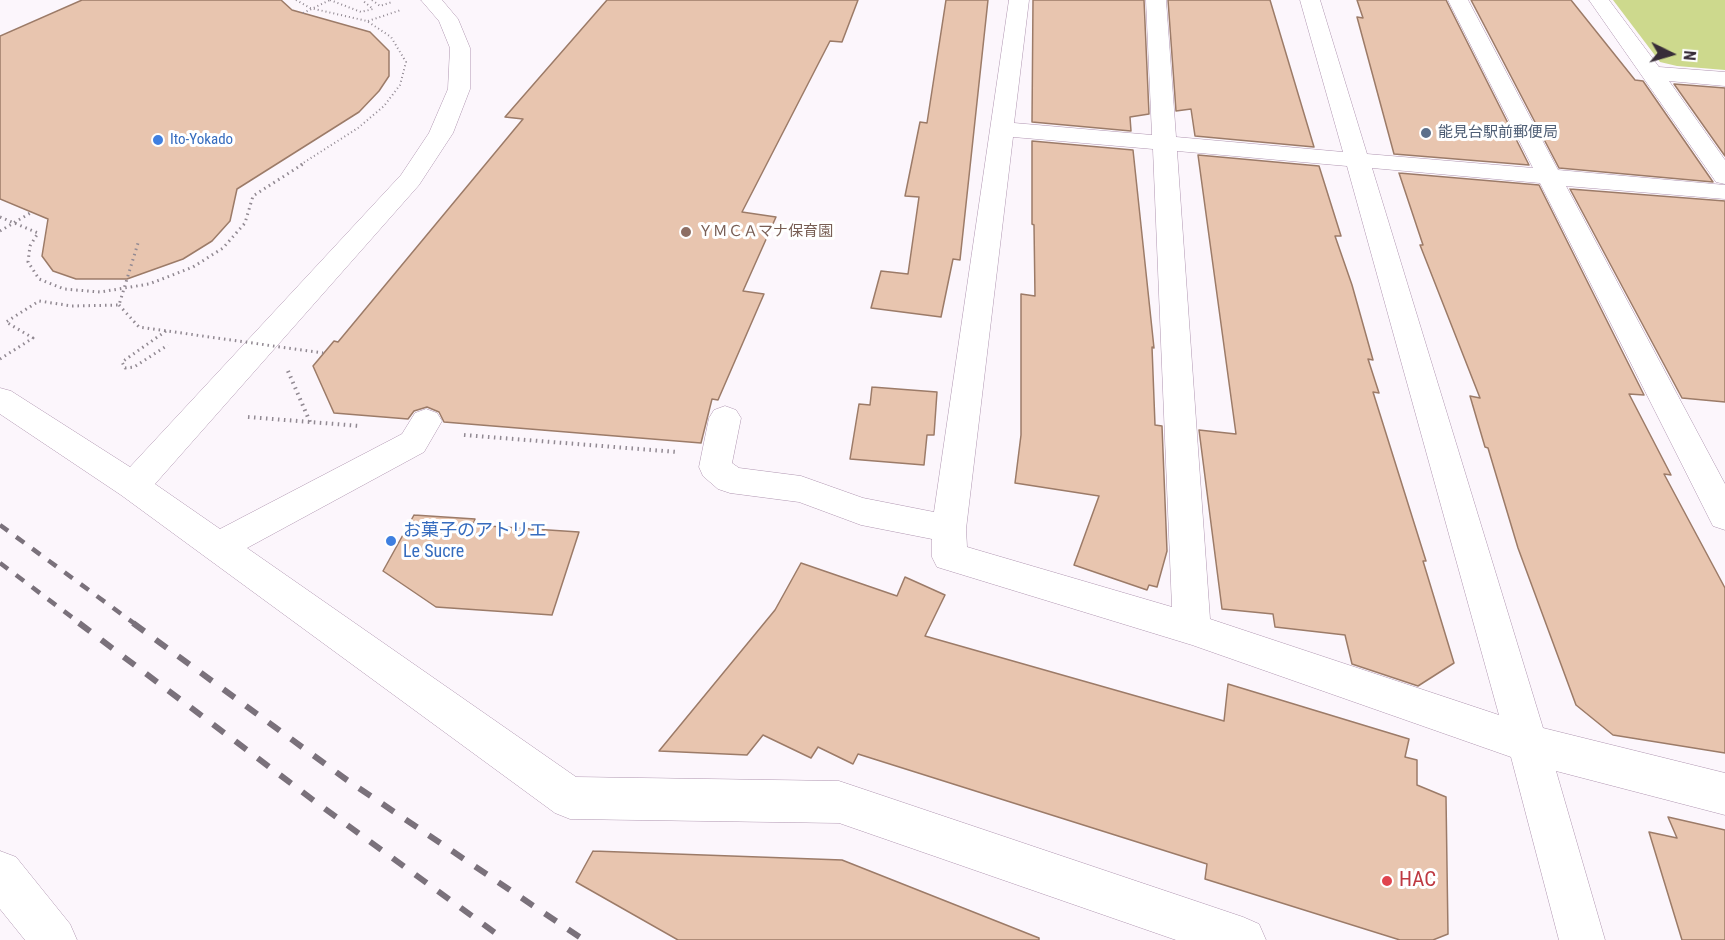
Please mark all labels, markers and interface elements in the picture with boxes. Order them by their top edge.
north arrow [1641,24,1701,84]
text: N [1680,50,1699,61]
place label: 能見台駅前郵便局 [1438,124,1558,142]
marker: 能見台駅前郵便局 [1419,126,1433,140]
place label: Ito-Yokado [170,131,233,149]
marker: Ito-Yokado [151,133,165,147]
place label: ＹＭＣＡマナ保育園 [698,223,833,241]
marker: ＹＭＣＡマナ保育園 [679,225,693,239]
place label: お菓子のアトリエ Le Sucre [403,520,547,562]
marker: お菓子のアトリエ Le Sucre [384,534,398,548]
place label: HAC [1399,868,1436,894]
marker: HAC [1380,874,1394,888]

